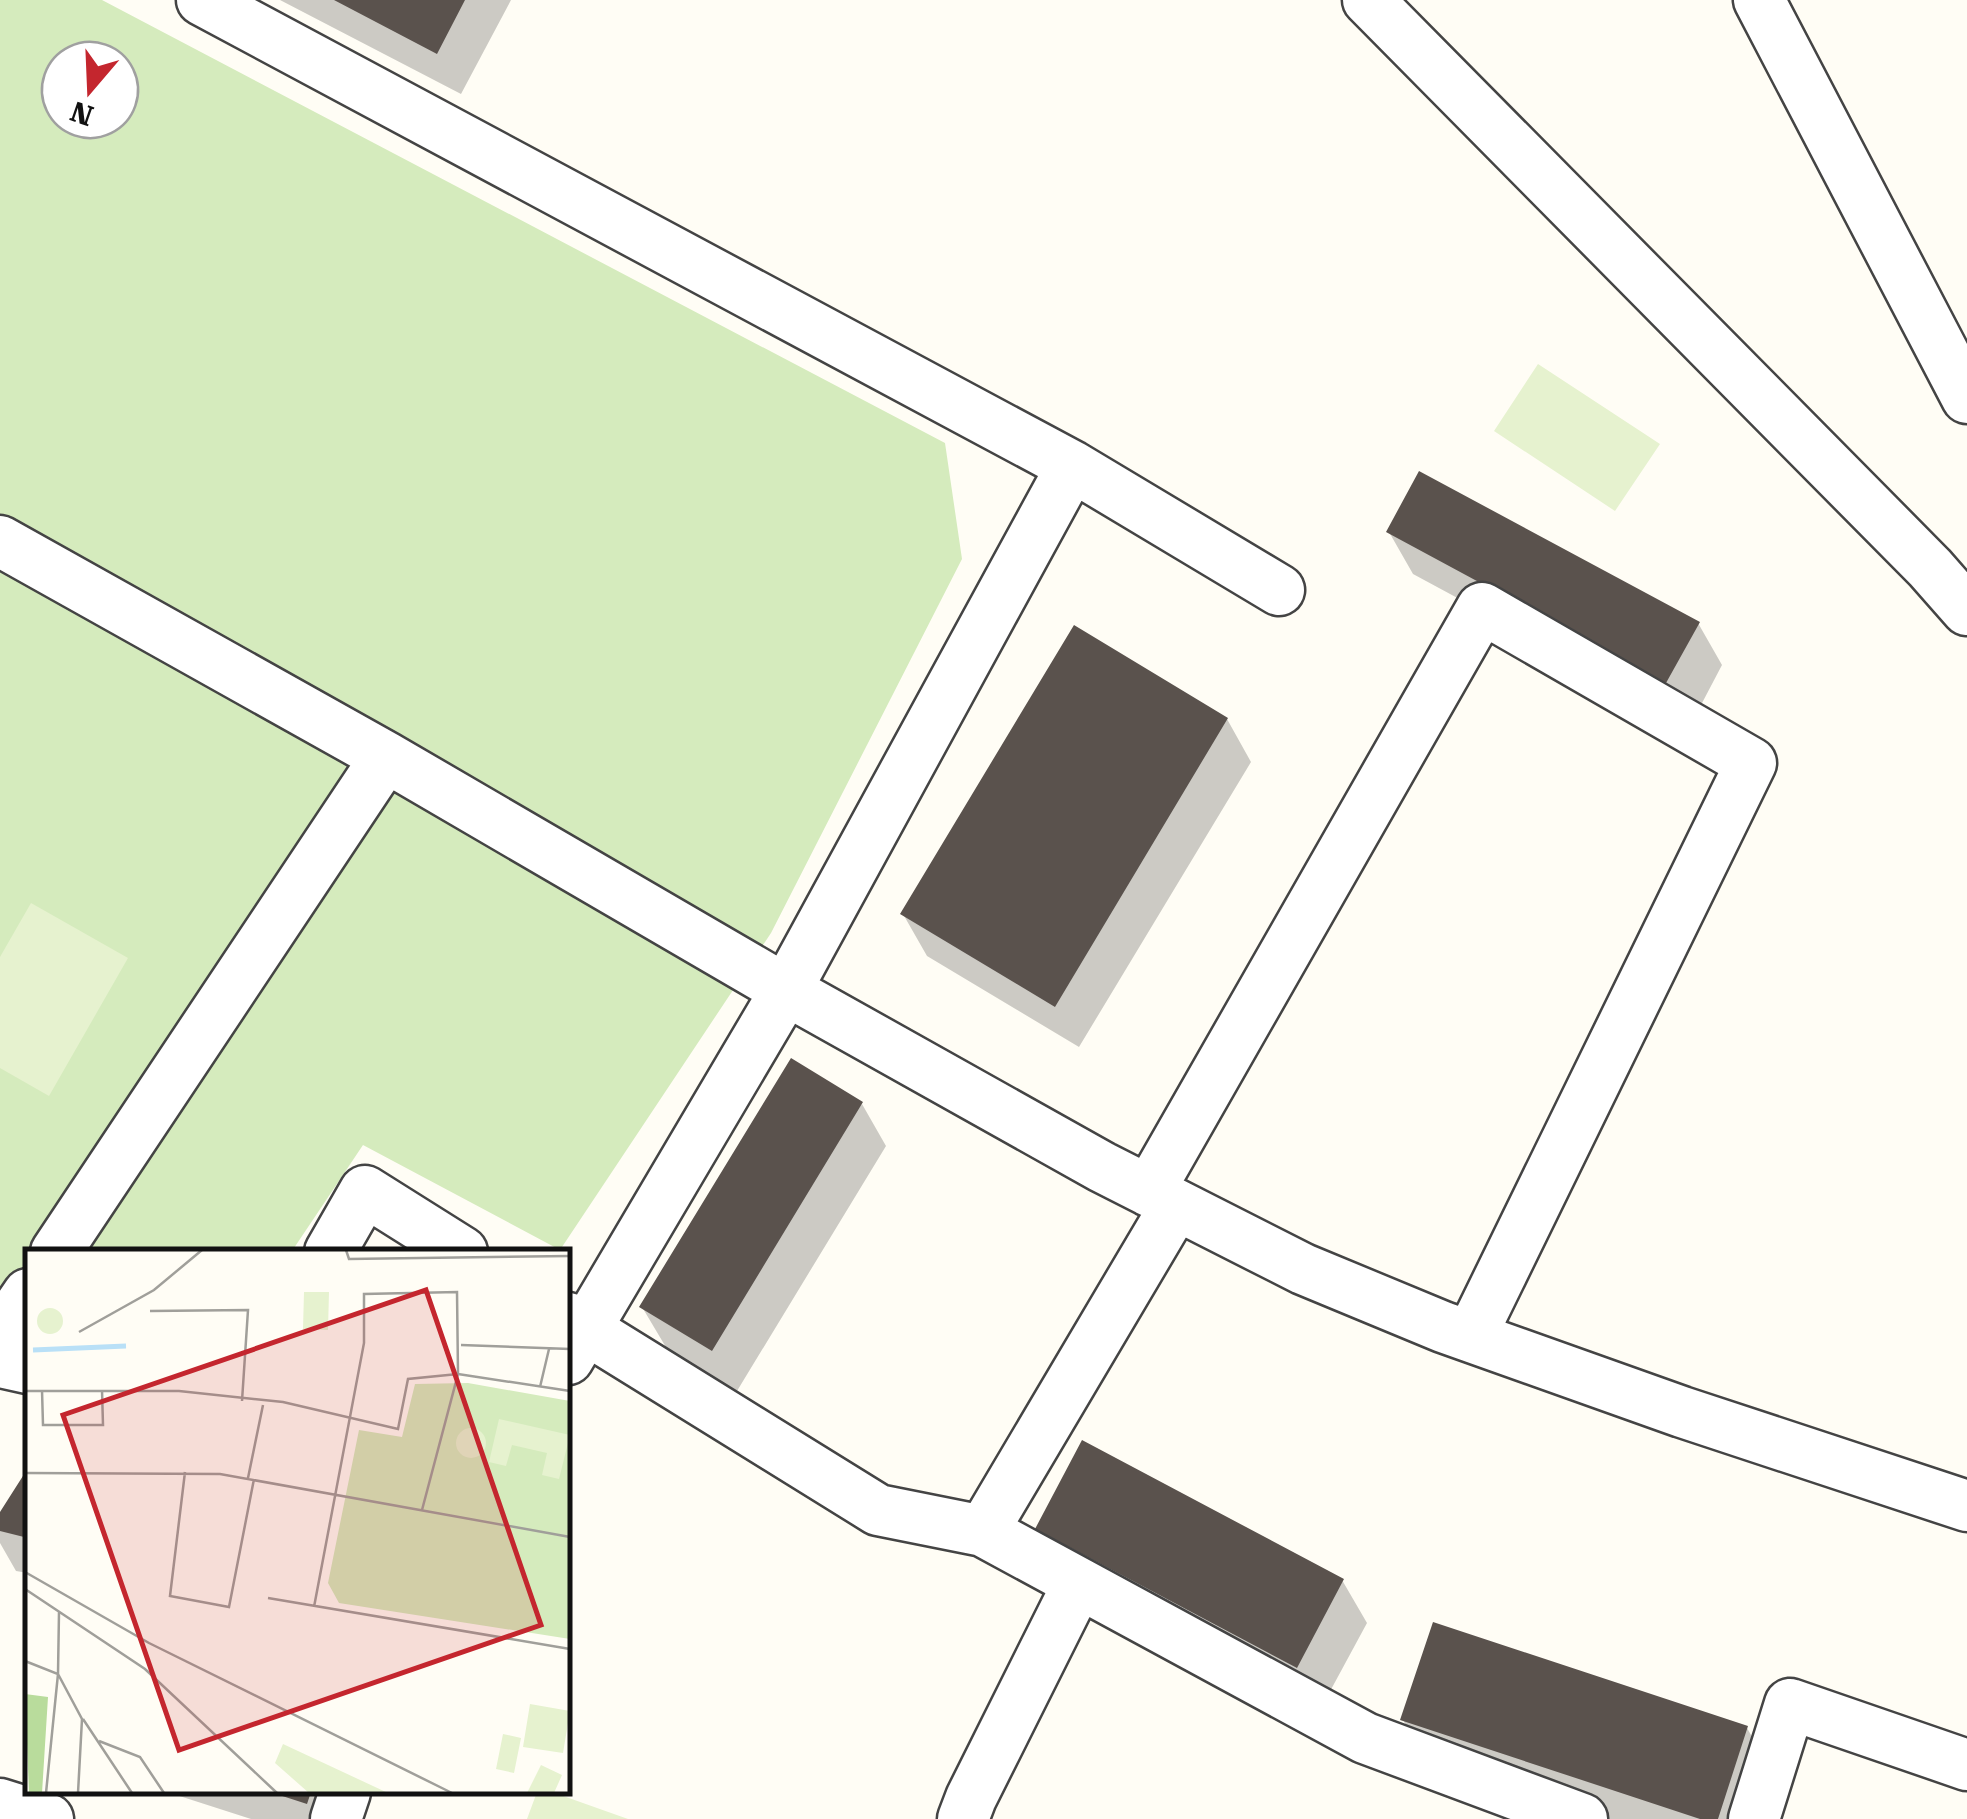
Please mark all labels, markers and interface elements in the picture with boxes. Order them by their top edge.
north arrow [40,40,140,140]
text: N [66,94,98,132]
inset map [25,1249,570,1794]

